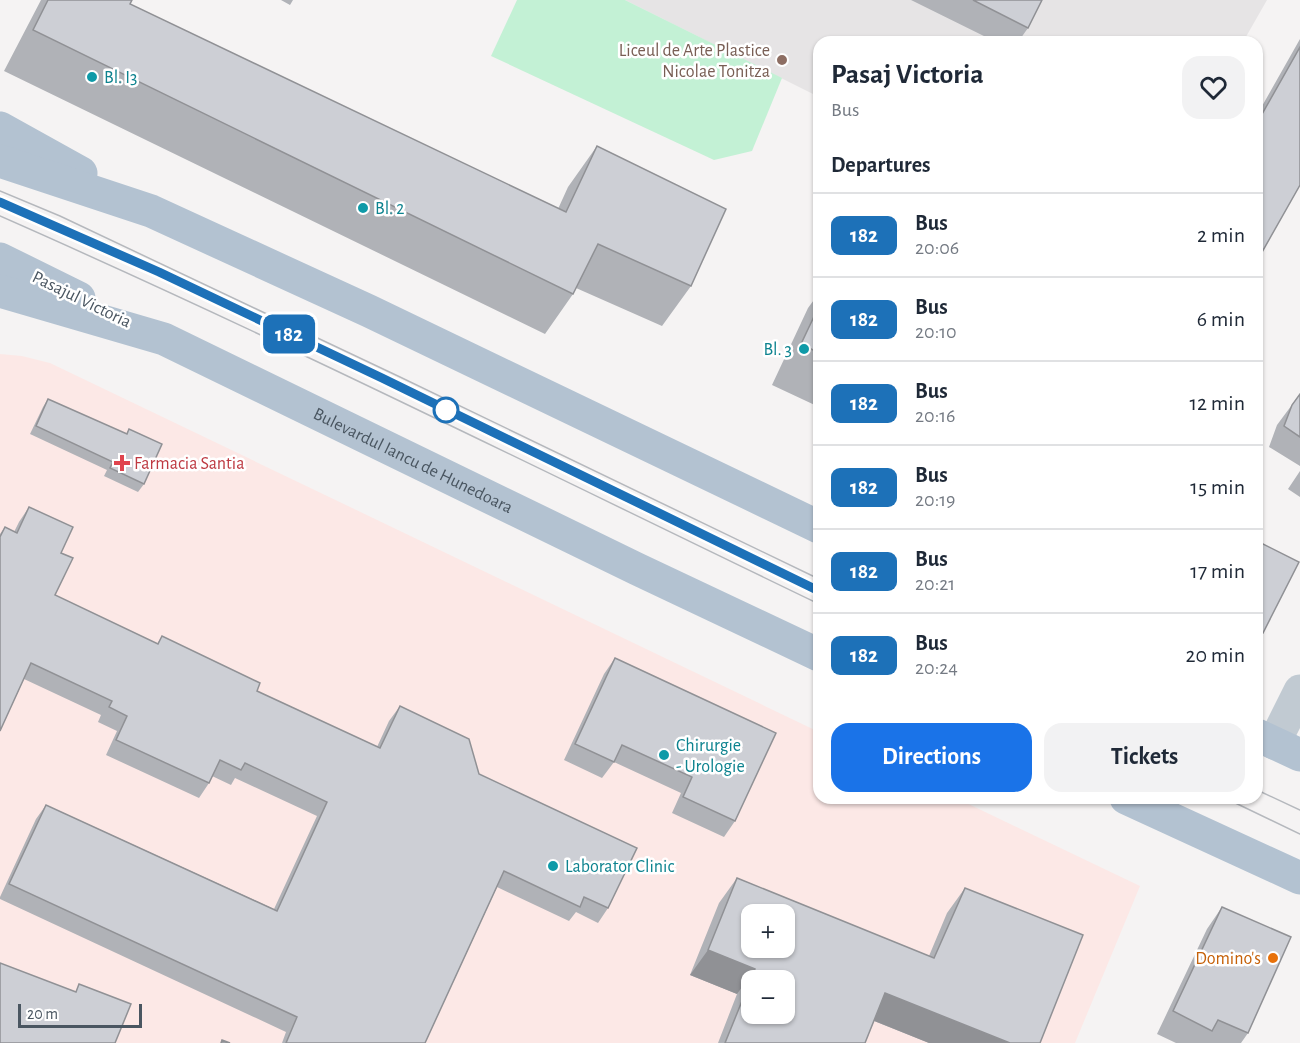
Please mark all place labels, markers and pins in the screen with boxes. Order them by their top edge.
place label: Liceul de Arte Plastice Nicolae Tonitza [619,42,770,81]
marker: Liceul de Arte Plastice Nicolae Tonitza [775,53,789,67]
place label: Bl. I3 [104,69,137,87]
marker: Bl. I3 [85,70,99,84]
place label: Bl. 2 [375,200,404,218]
marker: Bl. 2 [356,201,370,215]
place label: Bl. 3 [763,341,792,359]
marker: Bl. 3 [797,342,811,356]
unlabelled marker [433,397,459,423]
place label: Farmacia Santia [134,455,244,473]
marker: Farmacia Santia [115,456,129,470]
place label: Chirurgie - Urologie [676,737,745,776]
marker: Chirurgie - Urologie [657,748,671,762]
place label: Laborator Clinic [565,858,674,876]
marker: Laborator Clinic [546,859,560,873]
place label: Domino's [1195,950,1261,968]
marker: Domino's [1266,951,1280,965]

